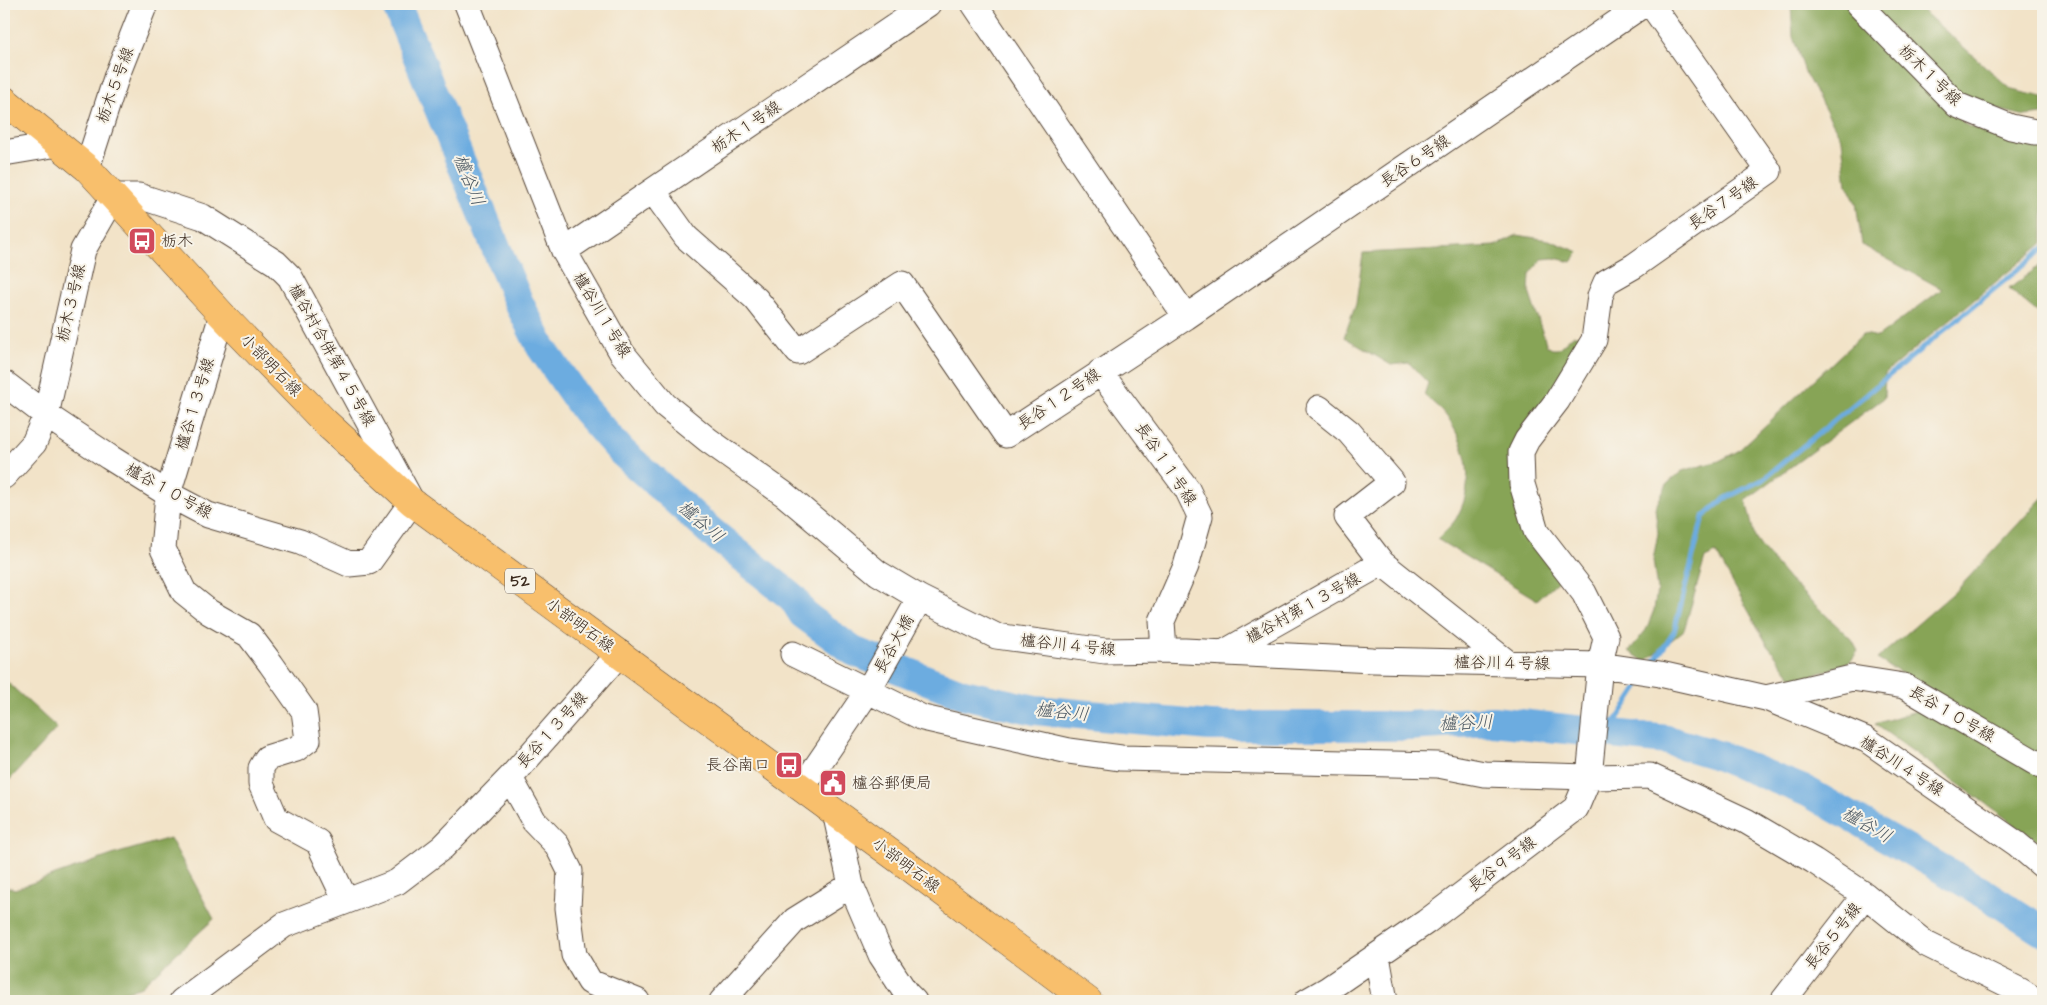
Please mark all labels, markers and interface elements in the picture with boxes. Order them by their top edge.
street label: 栃木１号線 [1894,39,1966,111]
street label: 栃木５号線 [91,44,139,126]
street label: 栃木１号線 [707,96,785,158]
street label: 長谷６号線 [1376,130,1454,192]
water label: 櫨谷川 [447,150,491,210]
street label: 長谷７号線 [1684,171,1762,235]
bus stop icon: 栃木 [127,226,157,256]
place label: 栃木 [161,230,193,252]
street label: 栃木３号線 [51,262,91,344]
street label: 櫨谷川１号線 [568,268,636,362]
street label: 櫨谷村合併第４５号線 [284,280,380,430]
street label: 小部明石線 [235,329,307,401]
street label: 櫨谷１３号線 [170,355,220,453]
street label: 長谷１２号線 [1013,363,1105,435]
street label: 長谷１１号線 [1130,418,1202,510]
street label: 櫨谷１０号線 [122,458,216,524]
water label: 櫨谷川 [672,495,730,549]
street label: 櫨谷村第１３号線 [1242,567,1364,649]
road number: 52 [505,568,535,594]
street label: 小部明石線 [541,593,619,657]
street label: 長谷大橋 [869,611,919,677]
street label: 櫨谷川４号線 [1019,629,1117,661]
street label: 櫨谷川４号線 [1454,651,1550,675]
street label: 長谷１０号線 [1905,680,1999,748]
street label: 長谷１３号線 [512,687,592,773]
water label: 櫨谷川 [1034,697,1090,727]
water label: 櫨谷川 [1439,710,1493,736]
street label: 櫨谷川４号線 [1856,731,1948,801]
bus stop icon: 長谷南口 [774,750,804,780]
place label: 長谷南口 [706,754,770,776]
public building icon: 櫨谷郵便局 [818,768,848,798]
place label: 櫨谷郵便局 [852,772,932,794]
water label: 櫨谷川 [1837,801,1897,849]
street label: 長谷９号線 [1463,831,1541,897]
street label: 小部明石線 [867,832,945,898]
street label: 長谷５号線 [1800,898,1866,974]

